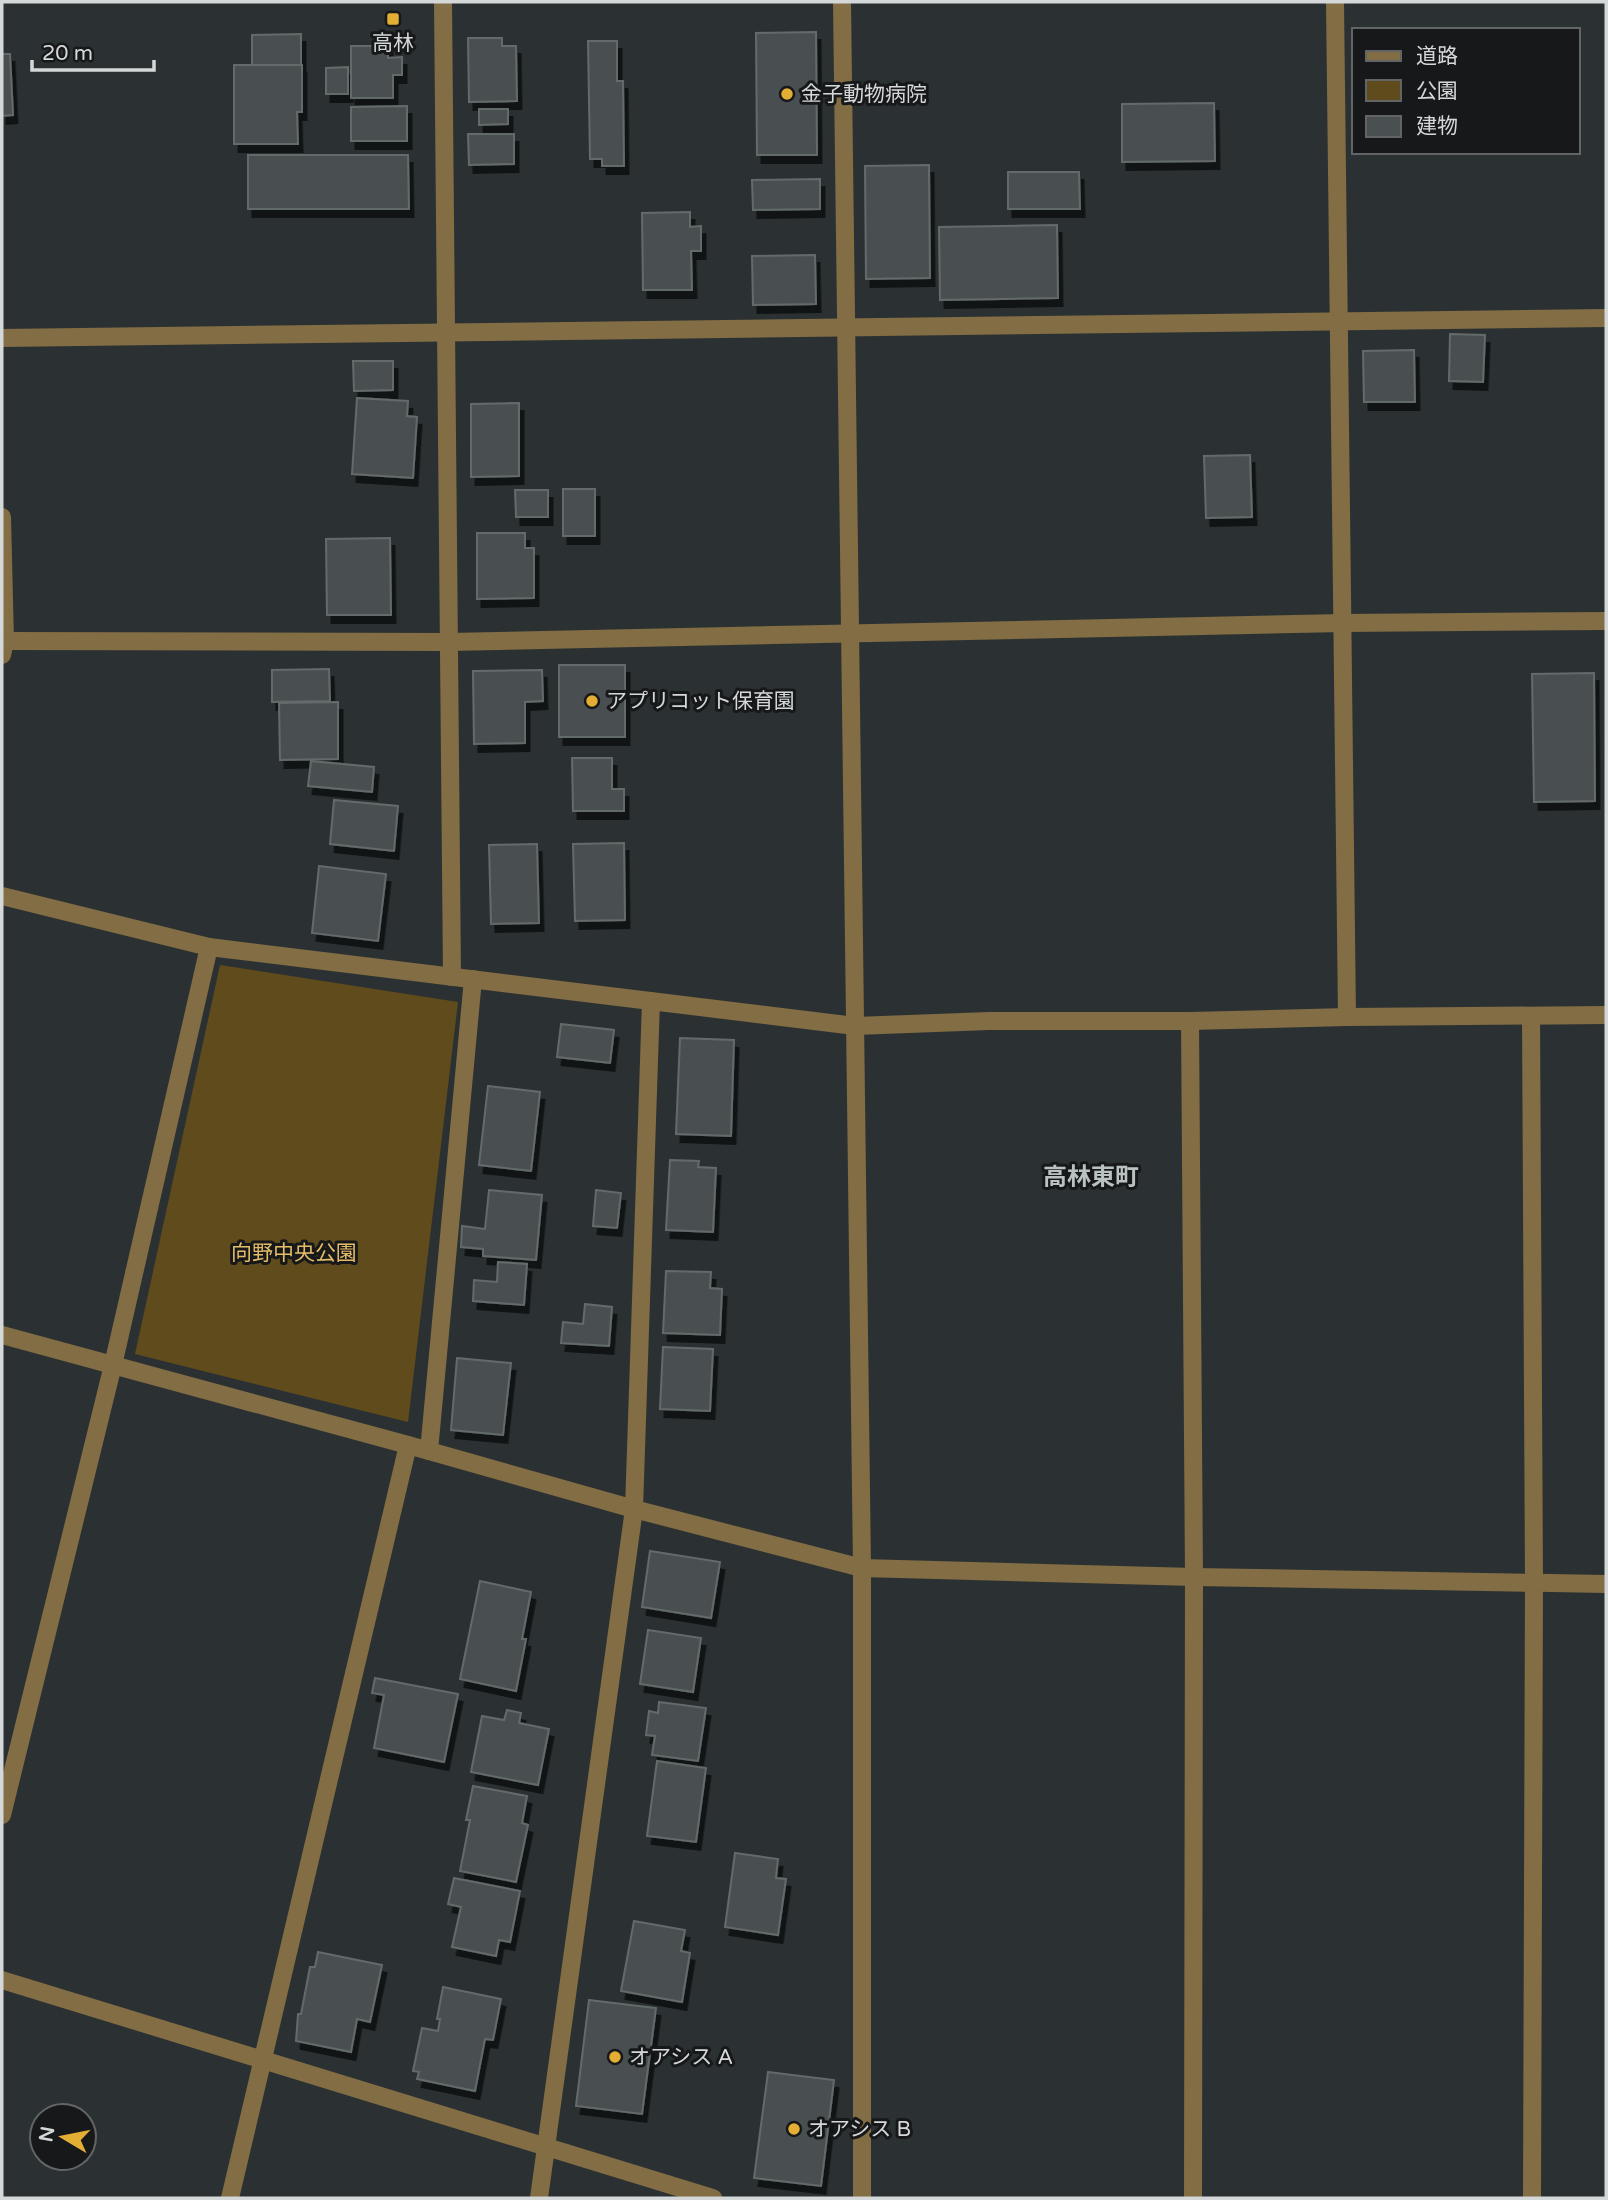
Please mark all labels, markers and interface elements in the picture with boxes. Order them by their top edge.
marker: 高林 [385,11,401,27]
scale bar [32,28,154,72]
legend [1352,28,1580,154]
place label: 高林 [372,31,414,56]
text: 20 m [42,41,93,66]
text: 道路 [1416,44,1458,69]
text: 公園 [1416,79,1458,104]
place label: 金子動物病院 [801,82,927,107]
marker: 金子動物病院 [779,86,795,102]
text: 建物 [1416,114,1458,139]
place label: アプリコット保育園 [606,689,795,714]
marker: アプリコット保育園 [584,693,600,709]
district label: 高林東町 [1043,1163,1139,1192]
park label: 向野中央公園 [231,1241,357,1266]
place label: オアシス A [629,2045,733,2070]
marker: オアシス A [607,2049,623,2065]
north arrow [28,2102,98,2172]
place label: オアシス B [808,2117,911,2142]
marker: オアシス B [786,2121,802,2137]
text: N [35,2125,59,2144]

